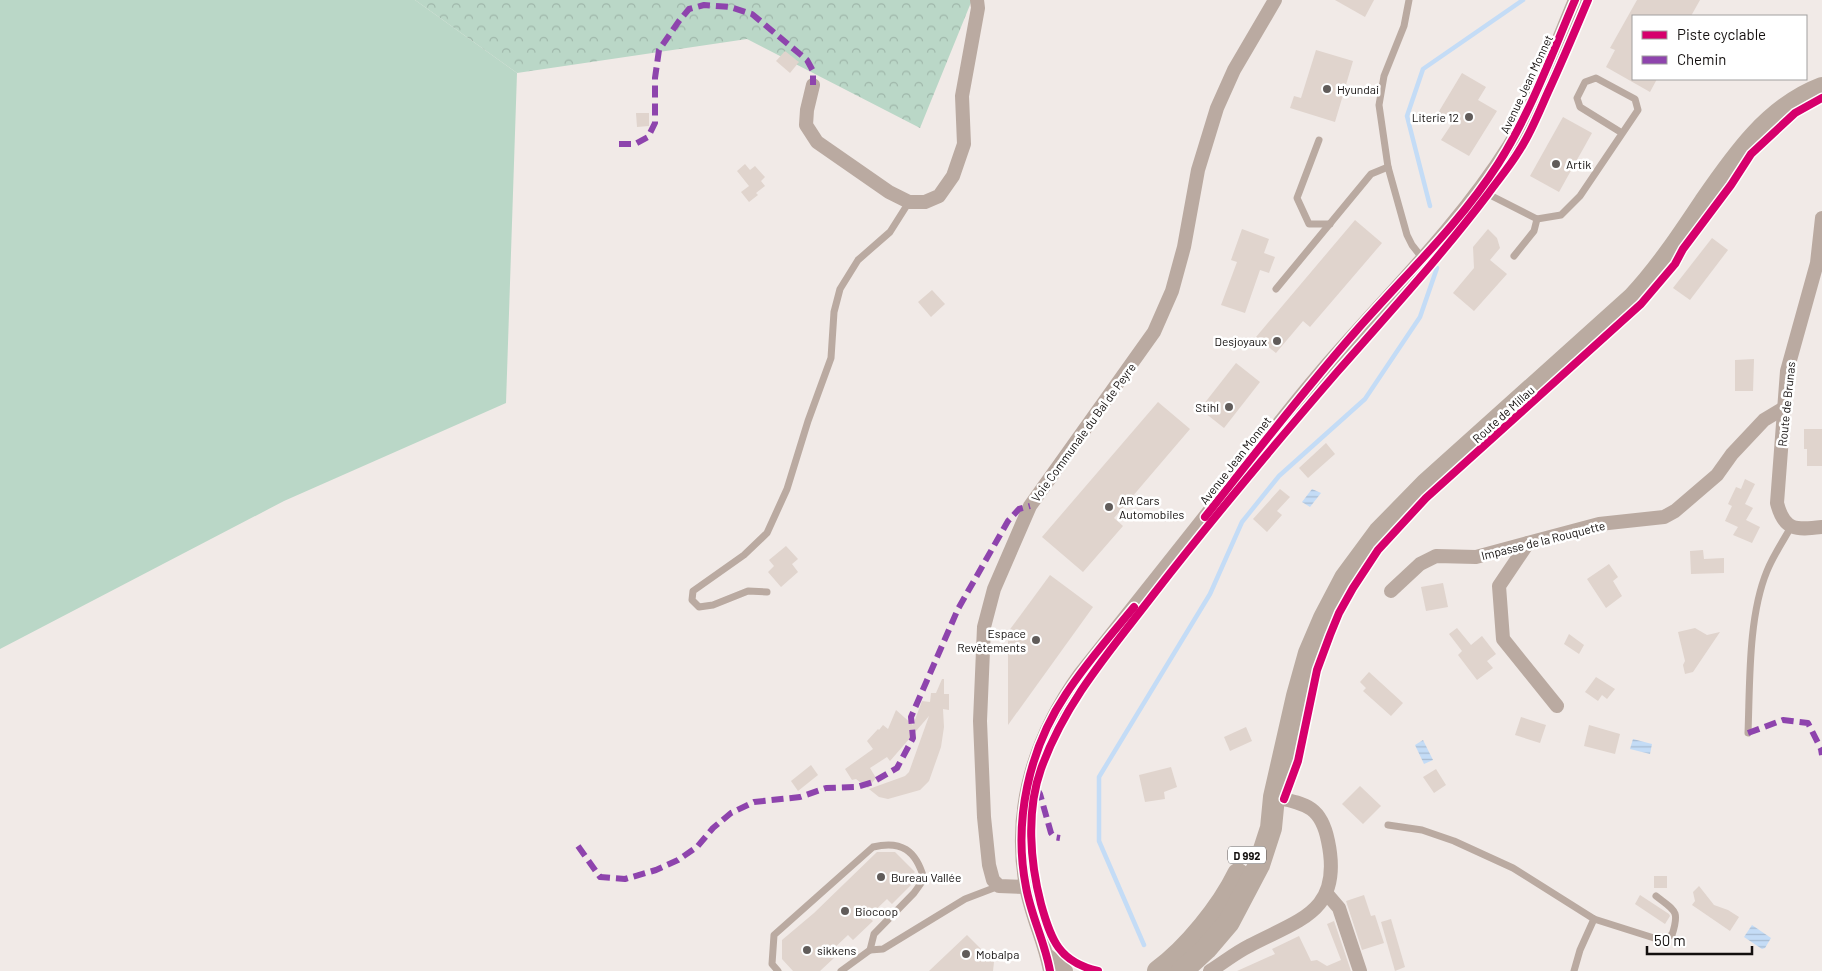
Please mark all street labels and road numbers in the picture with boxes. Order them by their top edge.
street label: Avenue Jean Monnet [1497,32,1555,136]
street label: Voie Communale du Bal de Peyre [1028,360,1138,504]
street label: Route de Brunas [1775,361,1797,447]
street label: Route de Millau [1469,383,1537,445]
street label: Avenue Jean Monnet [1196,413,1274,507]
street label: Impasse de la Rouquette [1480,518,1606,562]
road number: D 992 [1228,846,1266,864]

